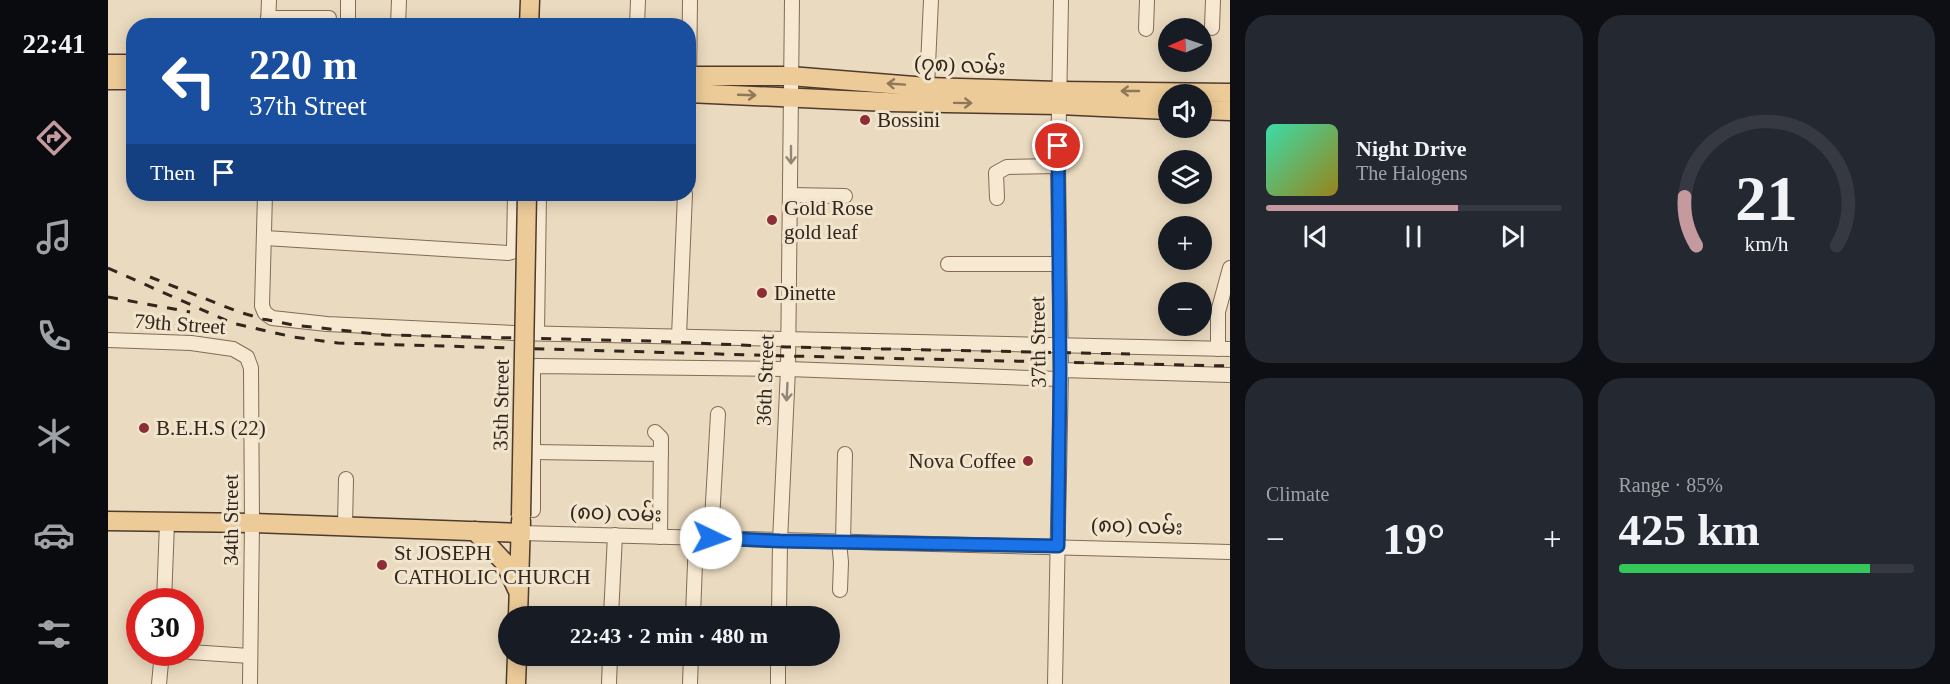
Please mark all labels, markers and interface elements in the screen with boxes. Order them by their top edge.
north arrow [1158,18,1212,72]
map controls [1158,18,1212,336]
text: 22:41 [23,29,86,59]
icon: left [150,42,228,120]
text: 220 m [249,42,358,88]
street label: (၇၈) လမ်း [913,47,1007,84]
one-way arrow [886,78,906,89]
button: sound [1158,84,1212,138]
one-way arrow [1120,86,1140,97]
one-way arrow [736,90,756,101]
text: 37th Street [249,91,367,121]
one-way arrow [952,97,972,109]
place label: Bossini [877,108,940,132]
marker: Bossini [858,113,872,127]
icon: directions [33,117,75,159]
pin [1032,120,1083,171]
icon: arrive [1041,129,1074,162]
text: Night Drive [1356,136,1467,161]
one-way arrow [785,145,797,165]
button: layers [1158,150,1212,204]
icon: arrive [207,156,240,189]
text: Then [150,160,195,185]
text: The Halogens [1356,162,1468,184]
text: 21 [1735,164,1797,233]
place label: Gold Rose gold leaf [784,196,873,244]
marker: Gold Rose gold leaf [765,213,779,227]
icon: music [33,216,75,258]
button: + [1158,216,1212,270]
icon: previous [1299,220,1332,253]
icon: pause [1397,220,1430,253]
icon: next [1496,220,1529,253]
text: km/h [1744,232,1789,256]
place label: Dinette [774,281,836,305]
button: − [1158,282,1212,336]
marker: Dinette [755,286,769,300]
street label: 37th Street [1025,296,1051,388]
street label: 79th Street [133,309,227,339]
icon: phone [33,315,75,357]
street label: 36th Street [751,334,779,426]
street label: 35th Street [488,359,514,451]
one-way arrow [781,382,792,402]
icon: climate [33,415,75,457]
place label: B.E.H.S (22) [156,416,266,440]
marker: B.E.H.S (22) [137,421,151,435]
place label: Nova Coffee [909,449,1016,473]
marker: Nova Coffee [1021,454,1035,468]
street label: 34th Street [219,474,243,566]
text: Range · 85% [1619,474,1723,496]
text: Climate [1266,483,1329,505]
street label: (၈၀) လမ်း [570,495,662,527]
text: 425 km [1619,505,1760,555]
position arrow [679,506,743,570]
street label: (၈၀) လမ်း [1091,508,1183,540]
icon: car [33,514,75,556]
text: 19° [1382,514,1445,564]
text: − [1266,521,1285,557]
text: + [1543,521,1562,557]
place label: St JOSEPH CATHOLIC CHURCH [394,541,591,589]
marker: St JOSEPH CATHOLIC CHURCH [375,558,389,572]
speed limit sign: 30 [126,588,204,666]
icon: filters [33,613,75,655]
text: 22:43 · 2 min · 480 m [570,623,768,648]

